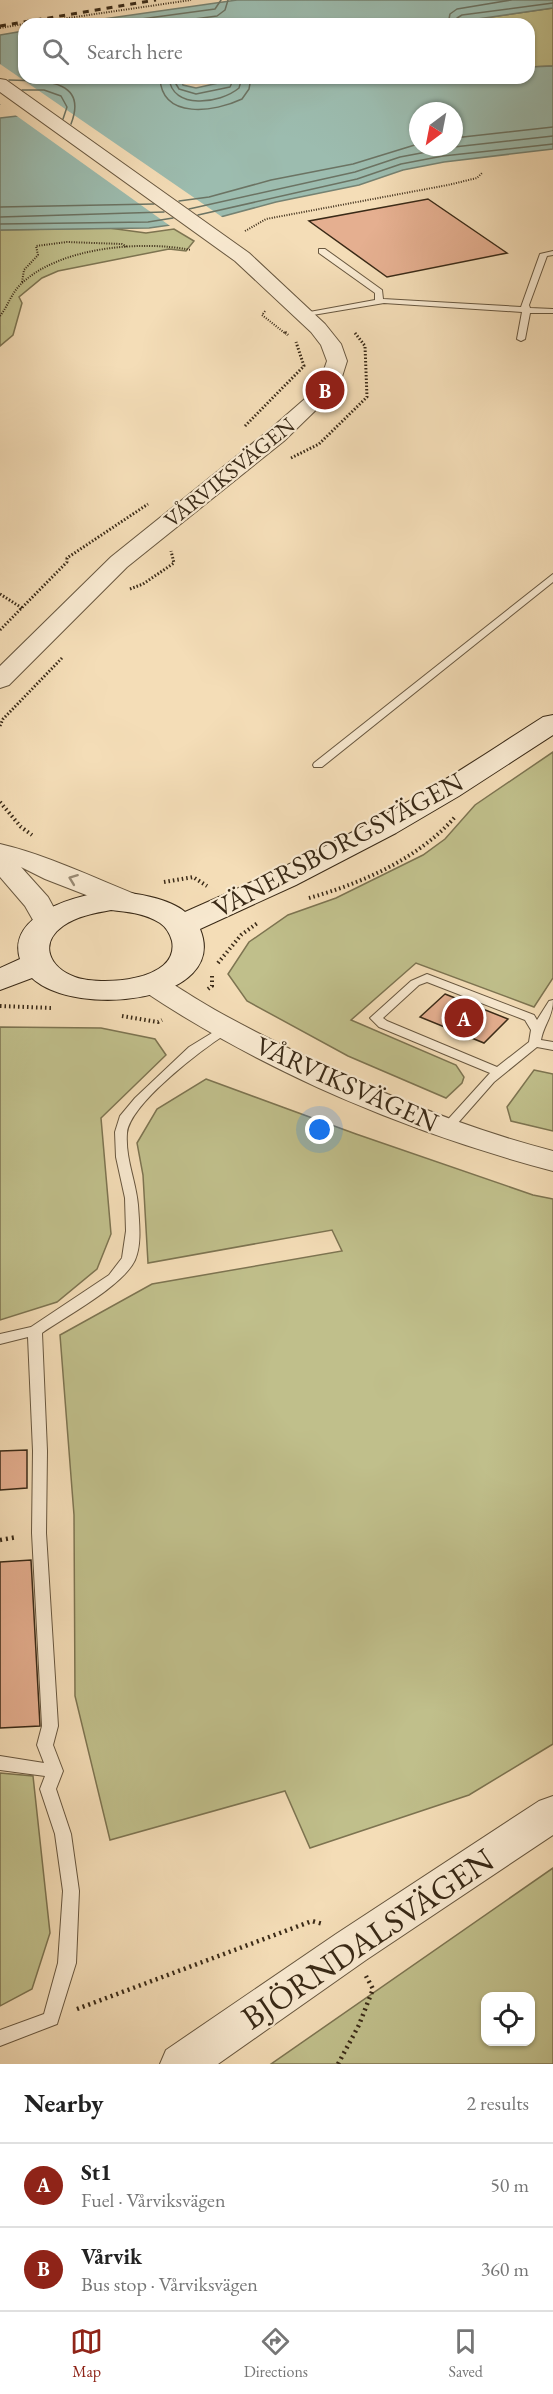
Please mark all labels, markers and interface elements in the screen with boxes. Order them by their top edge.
search box [18,18,535,84]
icon: search [39,35,72,68]
text: Search here [87,37,182,66]
north arrow [409,102,463,156]
pin: B [306,368,344,412]
street label: VÅRVIKSVÄGEN [158,410,301,534]
street label: VÄNERSBORGSVÄGEN [207,763,469,925]
one-way arrow [68,874,79,887]
pin: A [444,996,484,1040]
street label: VÅRVIKSVÄGEN [250,1028,445,1140]
your location [305,1115,334,1144]
street label: BJÖRNDALSVÄGEN [233,1838,502,2039]
map controls [481,1992,535,2046]
button: locate [481,1992,535,2046]
text: Nearby [24,2086,104,2120]
text: 2 results [466,2090,529,2116]
text: St1 [81,2158,112,2187]
text: A [36,2172,51,2198]
text: 50 m [490,2172,529,2198]
text: Fuel · Vårviksvägen [81,2187,225,2213]
text: Vårvik [81,2242,142,2271]
text: B [37,2256,50,2282]
text: 360 m [481,2256,529,2282]
text: Bus stop · Vårviksvägen [81,2271,258,2297]
tab: Map [70,2325,103,2382]
tab: Directions [244,2325,308,2382]
tab: Saved [448,2325,483,2382]

